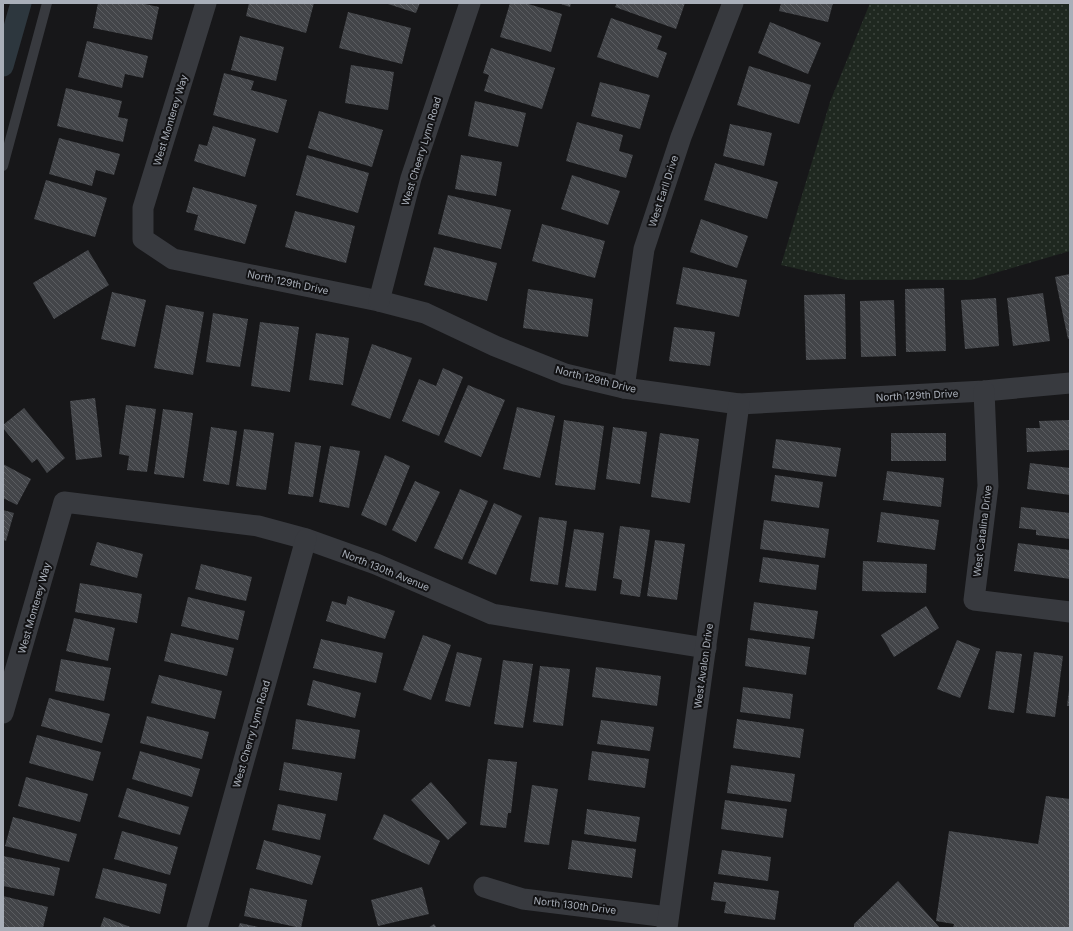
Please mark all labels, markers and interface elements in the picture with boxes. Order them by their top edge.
street label: West Monterey Way [150,73,190,167]
street label: West Cheery Lynn Road [399,95,443,207]
street label: West Earll Drive [646,154,680,228]
street label: North 129th Drive [246,268,330,297]
street label: North 129th Drive [554,363,638,395]
street label: North 129th Drive [875,387,959,403]
street label: West Catalina Drive [970,484,994,578]
street label: North 130th Avenue [341,547,432,593]
street label: West Monterey Way [15,561,53,655]
street label: West Avalon Drive [691,622,715,709]
street label: West Cherry Lynn Road [230,679,272,789]
street label: North 130th Drive [533,894,617,916]

